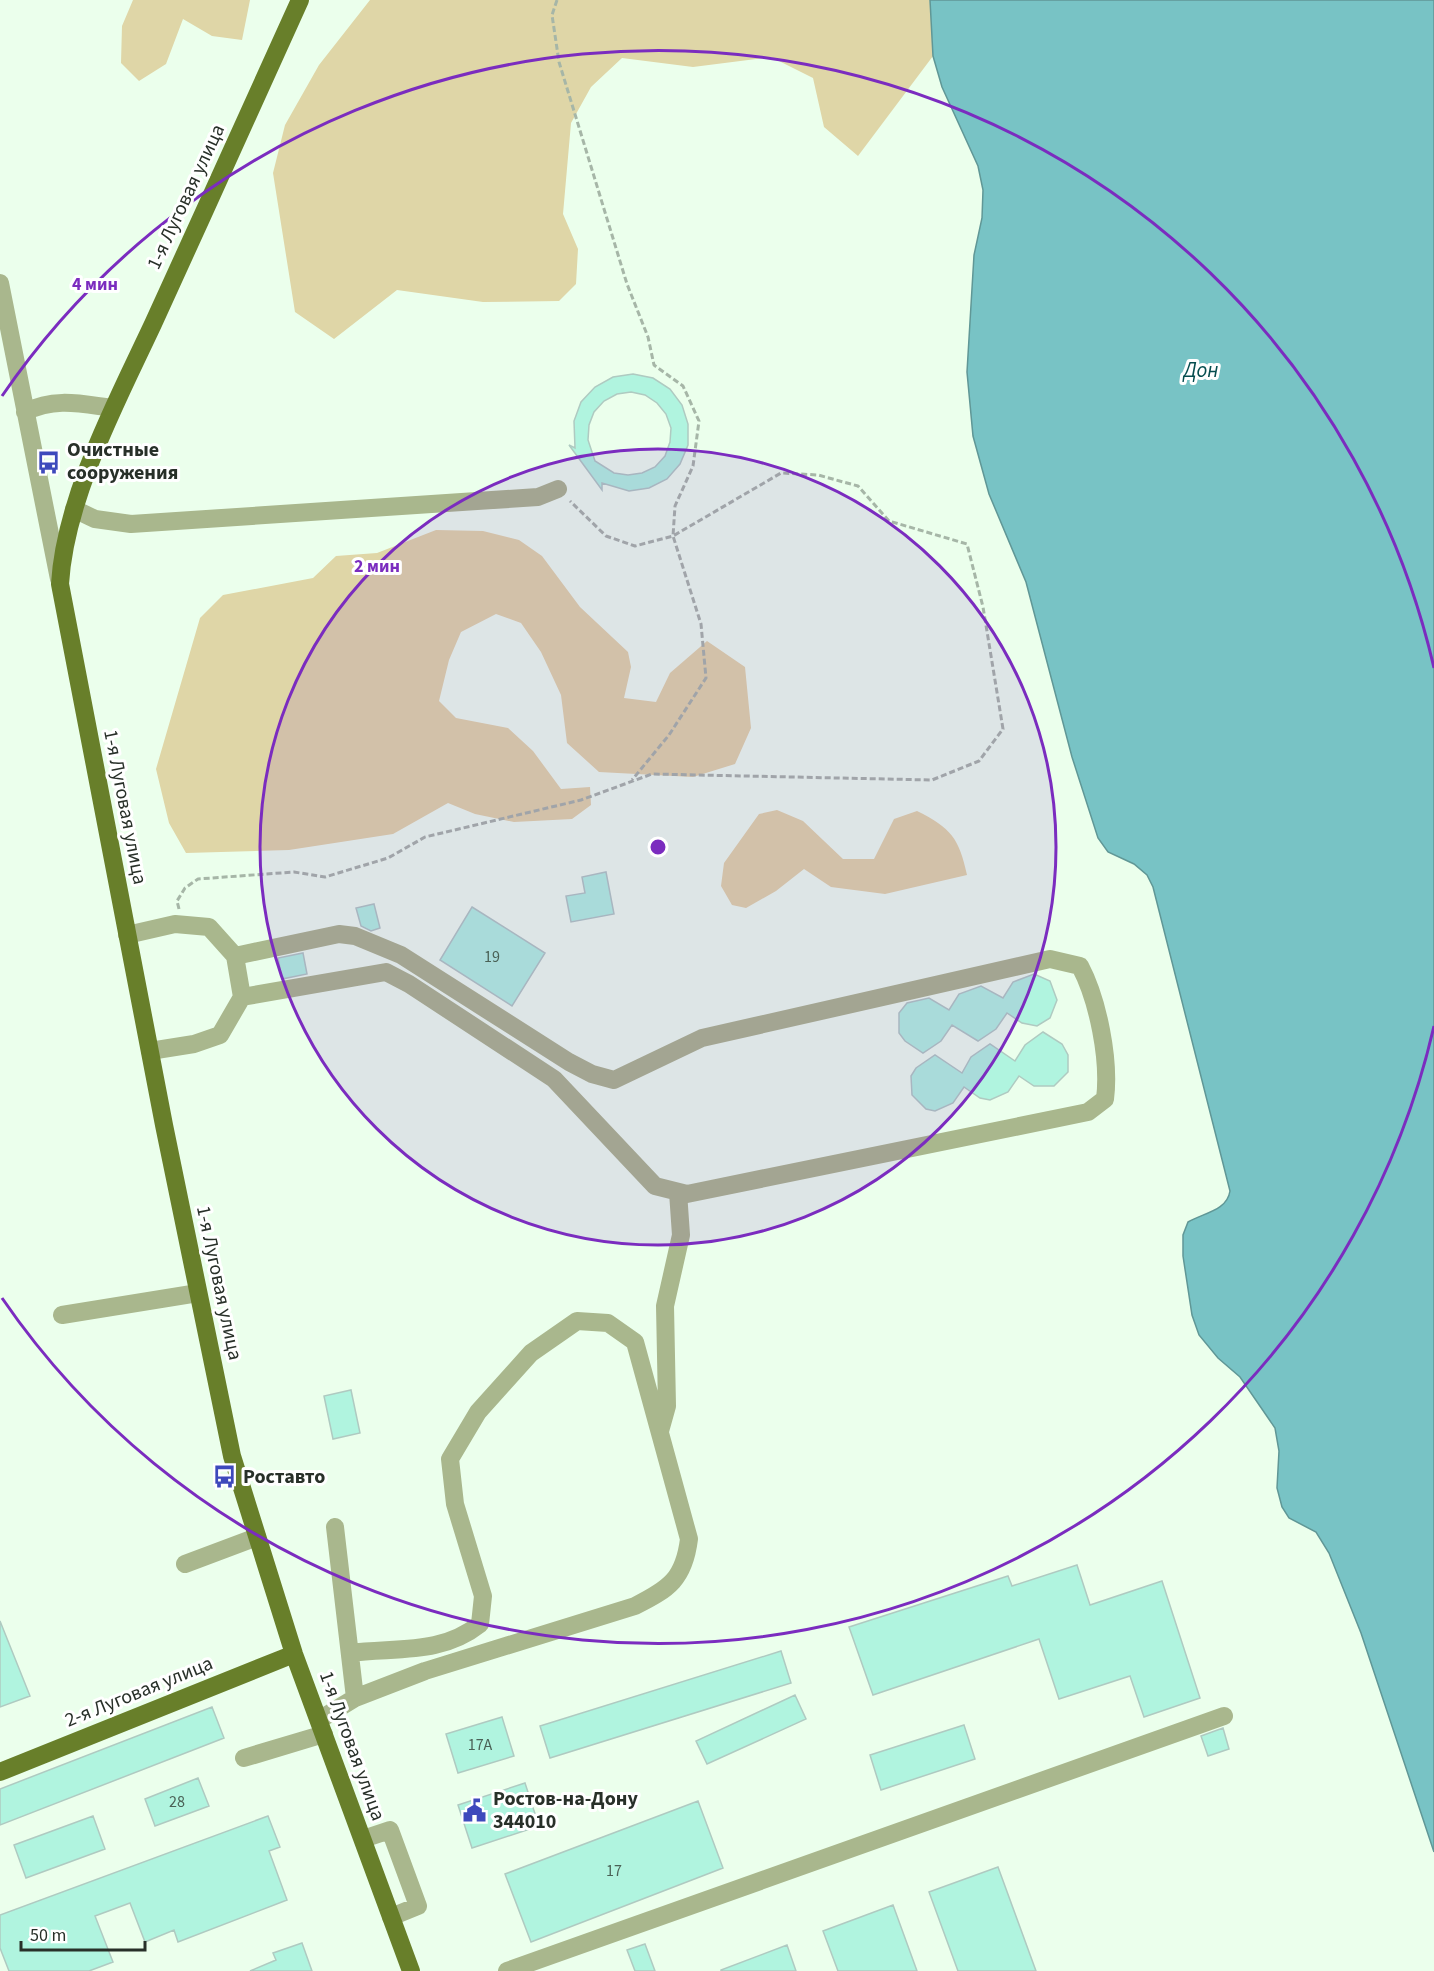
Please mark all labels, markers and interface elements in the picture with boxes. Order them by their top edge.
street label: 1-я Луговая улица [140,120,232,274]
text: 4 мин [72,272,118,297]
water label: Дон [1181,355,1219,385]
place label: Очистные сооружения [67,436,179,487]
bus stop icon: Очистные сооружения [36,449,62,475]
text: 2 мин [354,554,400,579]
street label: 1-я Луговая улица [96,727,154,887]
centre of rings [648,837,668,857]
house number: 19 [484,946,500,968]
street label: 1-я Луговая улица [189,1203,249,1363]
place label: Роставто [243,1463,325,1491]
bus stop icon: Роставто [212,1464,238,1490]
street label: 2-я Луговая улица [61,1650,217,1734]
street label: 1-я Луговая улица [312,1667,392,1825]
house number: 17А [468,1734,493,1756]
place label: Ростов-на-Дону 344010 [493,1785,638,1836]
house number: 28 [169,1791,185,1813]
public building icon: Ростов-на-Дону 344010 [462,1798,488,1824]
house number: 17 [606,1860,622,1882]
scale bar [21,1914,146,1952]
text: 50 m [30,1923,66,1948]

